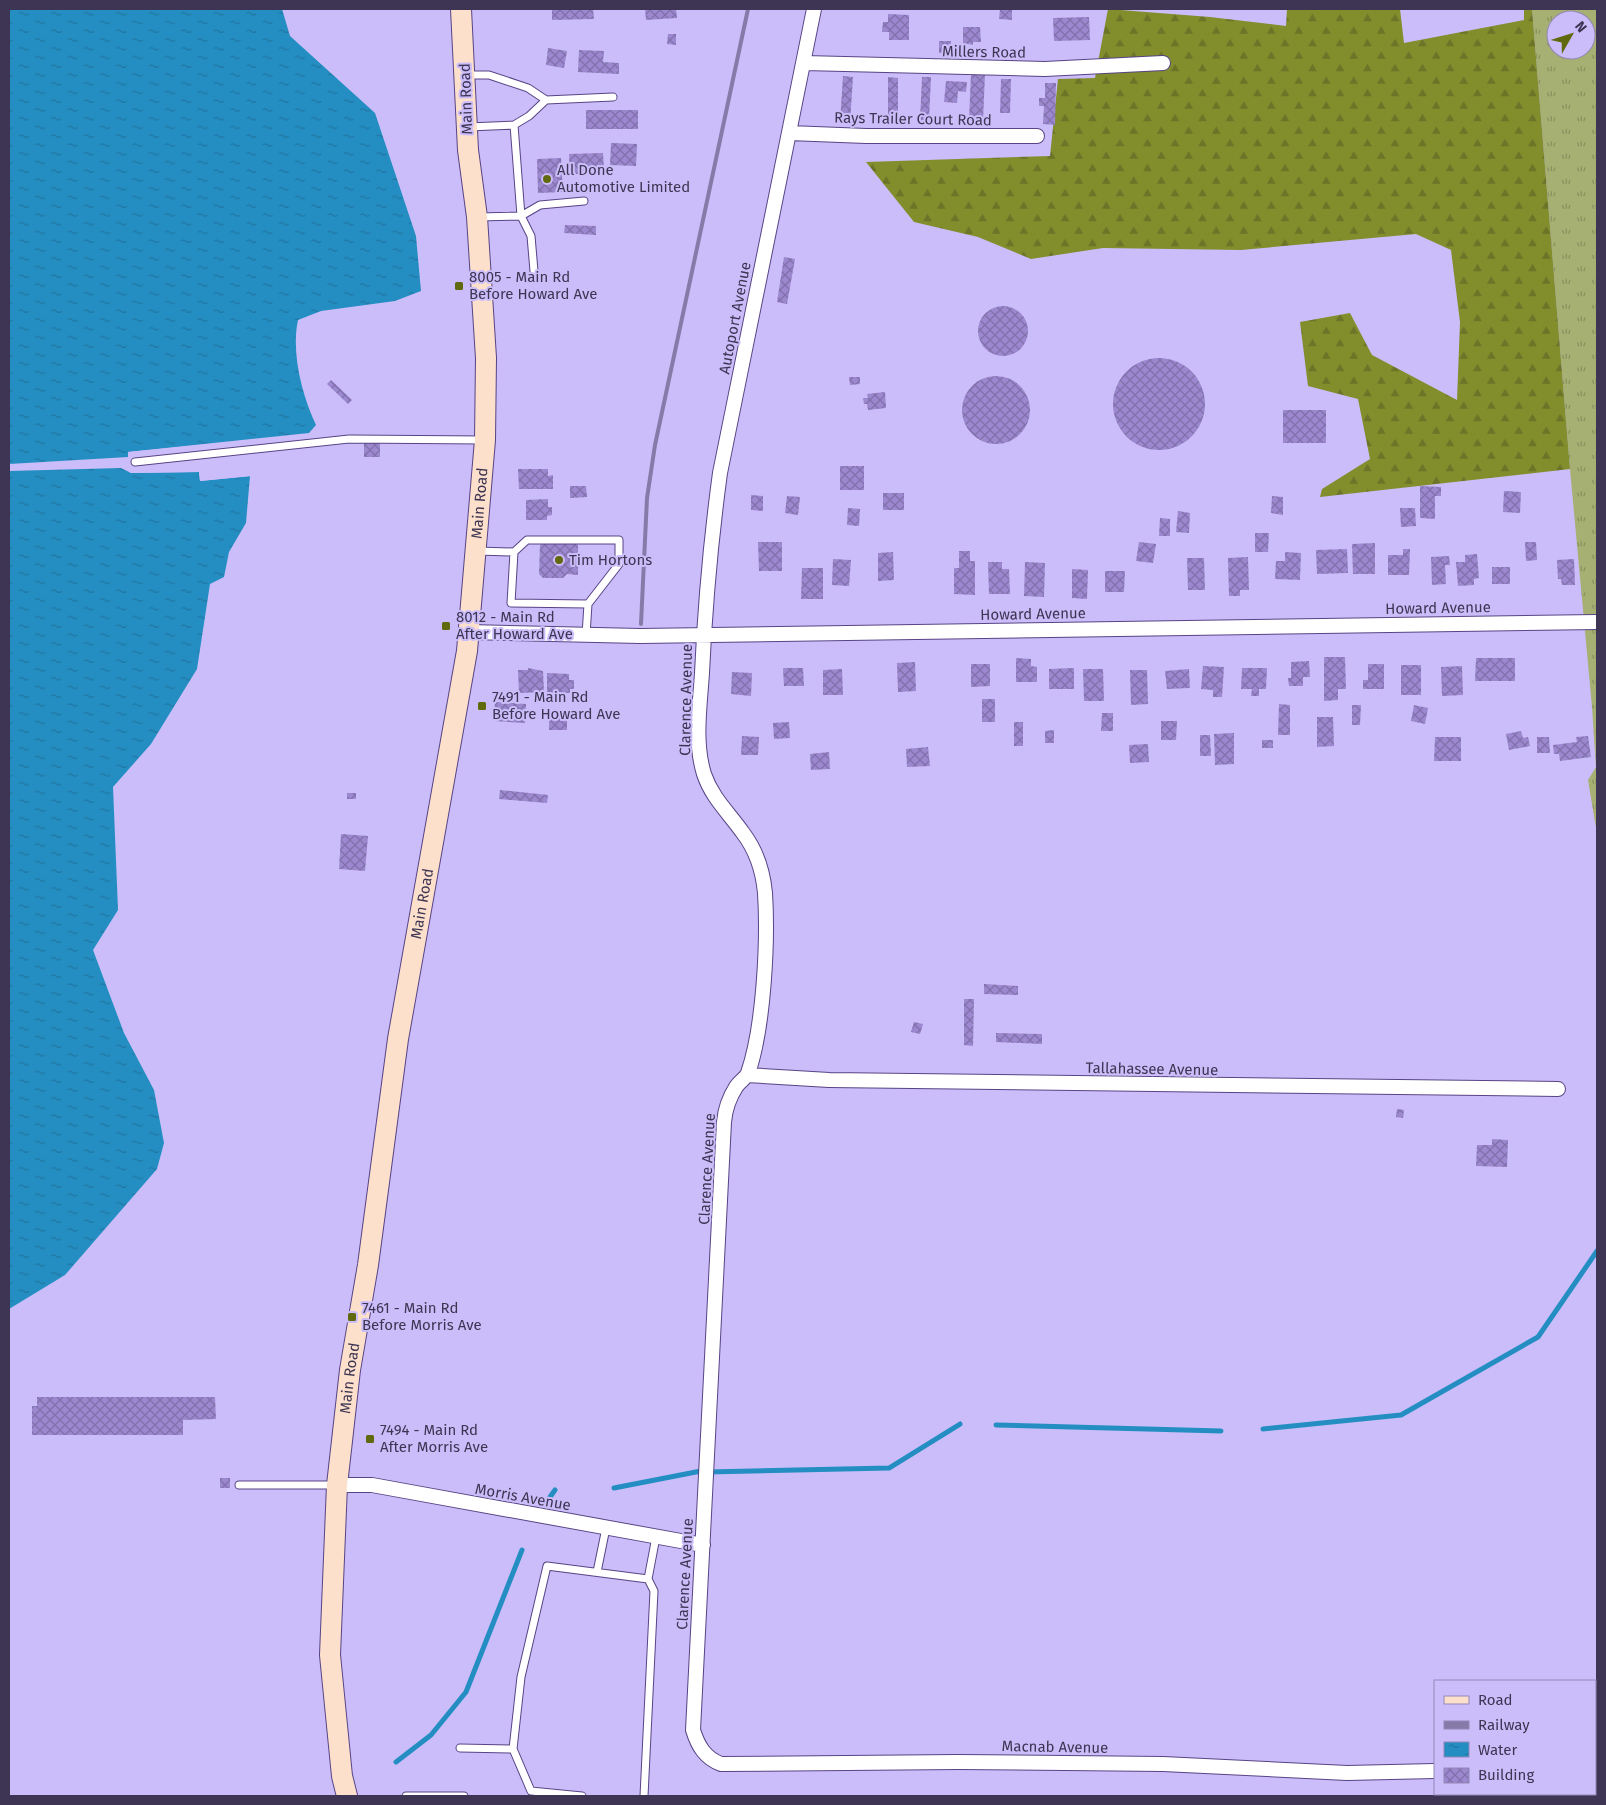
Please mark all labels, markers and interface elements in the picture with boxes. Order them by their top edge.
north arrow [1546,10,1596,60]
text: N [1571,18,1590,36]
street label: Millers Road [942,42,1026,62]
street label: Main Road [456,63,476,135]
street label: Rays Trailer Court Road [834,109,992,129]
place label: All Done Automotive Limited [557,161,690,196]
marker: All Done Automotive Limited [541,173,553,185]
street label: Autoport Avenue [715,260,755,376]
place label: 8005 - Main Rd Before Howard Ave [469,268,598,303]
marker: 8005 - Main Rd Before Howard Ave [453,280,465,292]
street label: Main Road [468,467,492,540]
place label: Tim Hortons [569,551,652,569]
marker: Tim Hortons [553,554,565,566]
street label: Howard Avenue [1385,598,1491,618]
street label: Howard Avenue [980,604,1086,624]
place label: 8012 - Main Rd After Howard Ave [456,608,573,643]
marker: 8012 - Main Rd After Howard Ave [440,620,452,632]
street label: Clarence Avenue [676,644,696,756]
place label: 7491 - Main Rd Before Howard Ave [492,688,621,723]
marker: 7491 - Main Rd Before Howard Ave [476,700,488,712]
street label: Main Road [407,867,437,940]
street label: Tallahassee Avenue [1086,1059,1218,1079]
street label: Clarence Avenue [695,1113,719,1225]
place label: 7461 - Main Rd Before Morris Ave [362,1299,482,1334]
marker: 7461 - Main Rd Before Morris Ave [346,1311,358,1323]
street label: Main Road [336,1341,364,1415]
place label: 7494 - Main Rd After Morris Ave [380,1421,488,1456]
marker: 7494 - Main Rd After Morris Ave [364,1433,376,1445]
street label: Morris Avenue [474,1480,572,1514]
street label: Clarence Avenue [673,1518,697,1630]
legend [1434,1680,1596,1795]
text: Road [1478,1691,1513,1709]
text: Railway [1478,1716,1530,1734]
street label: Macnab Avenue [1002,1737,1108,1757]
text: Water [1478,1741,1517,1759]
text: Building [1478,1766,1534,1784]

